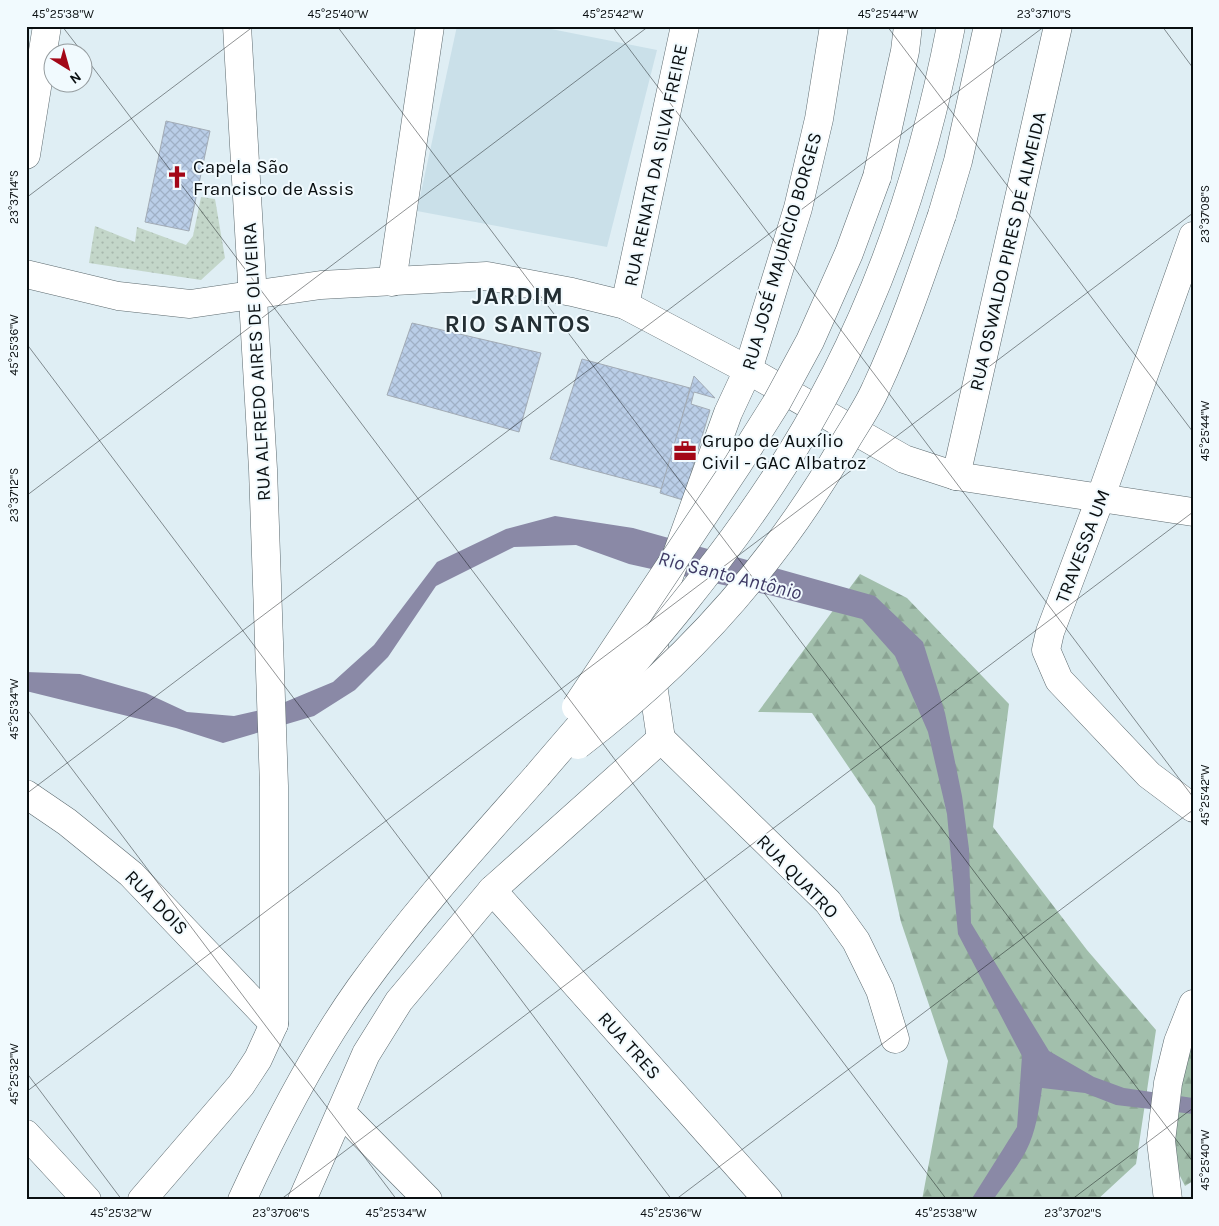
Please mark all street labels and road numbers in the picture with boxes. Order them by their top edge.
street label: RUA RENATA DA SILVA FREIRE [620,42,692,288]
street label: RUA OSWALDO PIRES DE ALMEIDA [965,109,1051,393]
street label: RUA JOSÉ MAURICIO BORGES [736,130,826,373]
street label: RUA ALFREDO AIRES DE OLIVEIRA [239,222,275,502]
street label: TRAVESSA UM [1051,486,1115,606]
street label: RUA QUATRO [752,830,843,923]
street label: RUA DOIS [120,866,192,940]
street label: RUA TRES [593,1008,665,1084]

